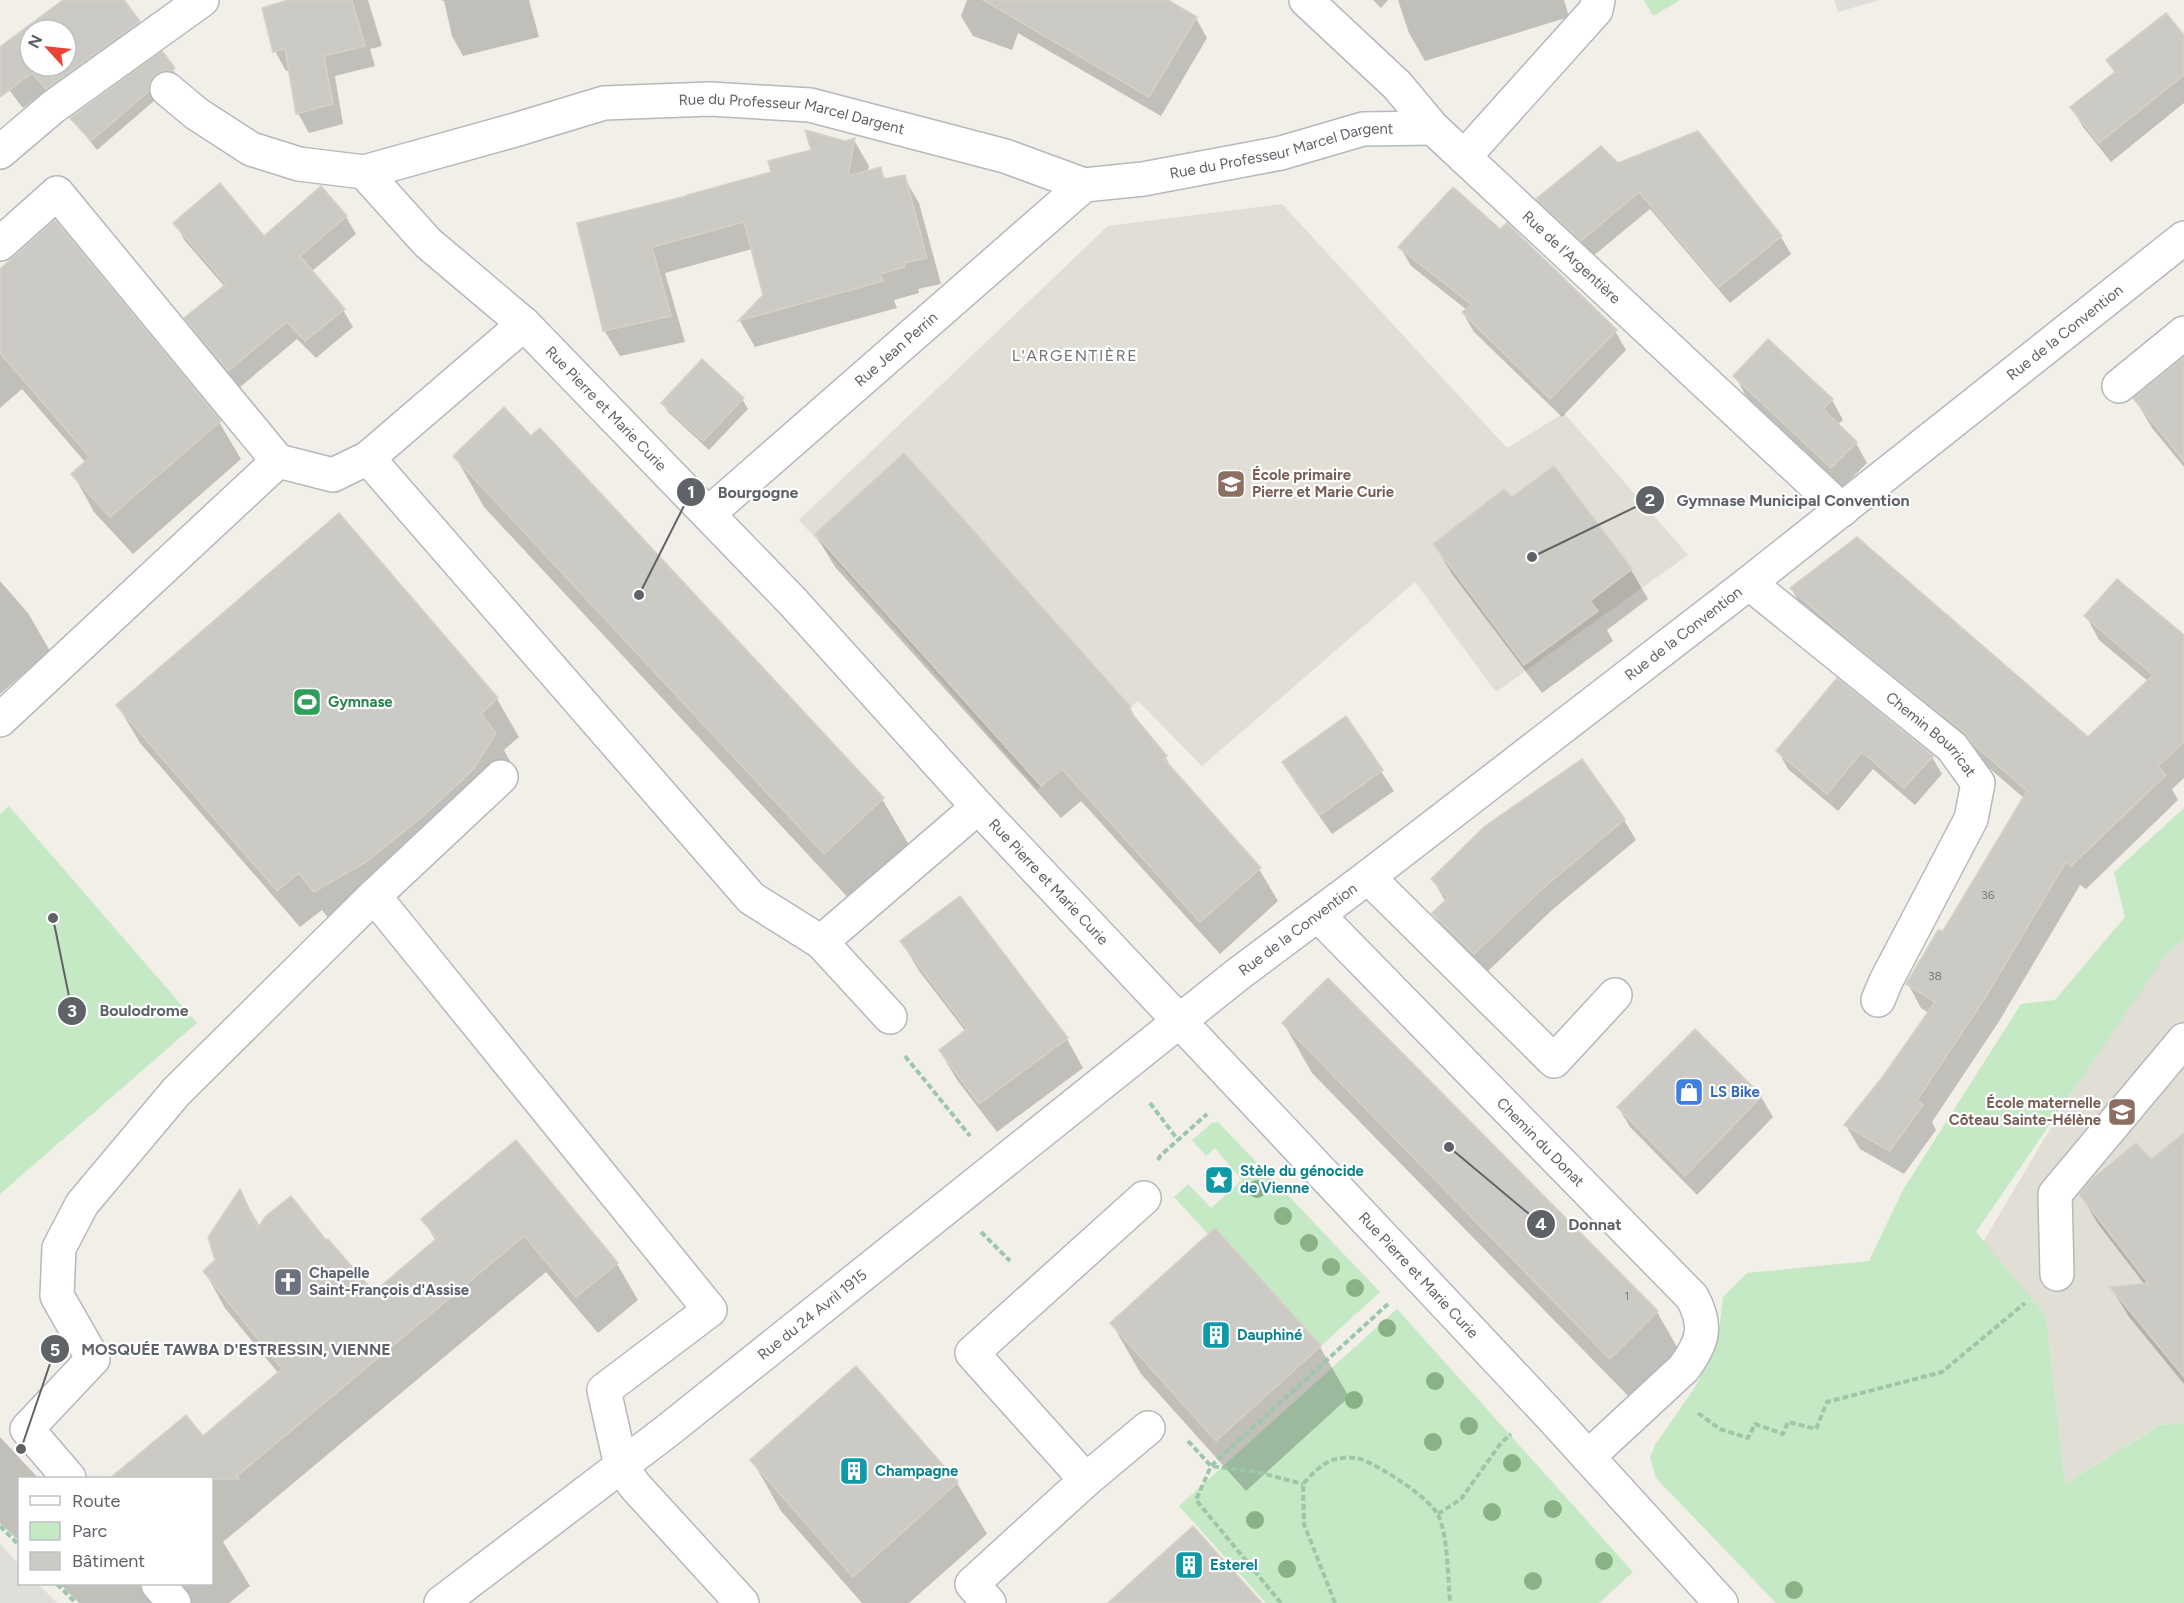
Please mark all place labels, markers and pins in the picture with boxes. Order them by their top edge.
place label: École primaire Pierre et Marie Curie [1252,466,1395,501]
school or university icon: École primaire Pierre et Marie Curie [1215,468,1247,500]
callout: Bourgogne [676,475,811,509]
callout: Gymnase Municipal Convention [1635,483,1922,517]
sports icon: Gymnase [291,686,323,718]
place label: Gymnase [328,693,393,711]
callout: Boulodrome [57,994,200,1028]
shop icon: LS Bike [1673,1076,1705,1108]
place label: LS Bike [1710,1083,1761,1101]
place label: École maternelle Côteau Sainte-Hélène [1949,1094,2102,1129]
school or university icon: École maternelle Côteau Sainte-Hélène [2106,1096,2138,1128]
place label: Stèle du génocide de Vienne [1240,1162,1365,1197]
place icon: Stèle du génocide de Vienne [1203,1164,1235,1196]
callout: Donnat [1526,1207,1634,1241]
place label: Chapelle Saint-François d'Assise [309,1264,470,1299]
church icon: Chapelle Saint-François d'Assise [272,1266,304,1298]
building icon: Dauphiné [1200,1319,1232,1351]
place label: Dauphiné [1237,1326,1303,1344]
callout: MOSQUÉE TAWBA D'ESTRESSIN, VIENNE [40,1332,403,1366]
building icon: Champagne [838,1455,870,1487]
place label: Champagne [875,1462,959,1480]
building icon: Esterel [1173,1549,1205,1581]
place label: Esterel [1210,1556,1258,1574]

